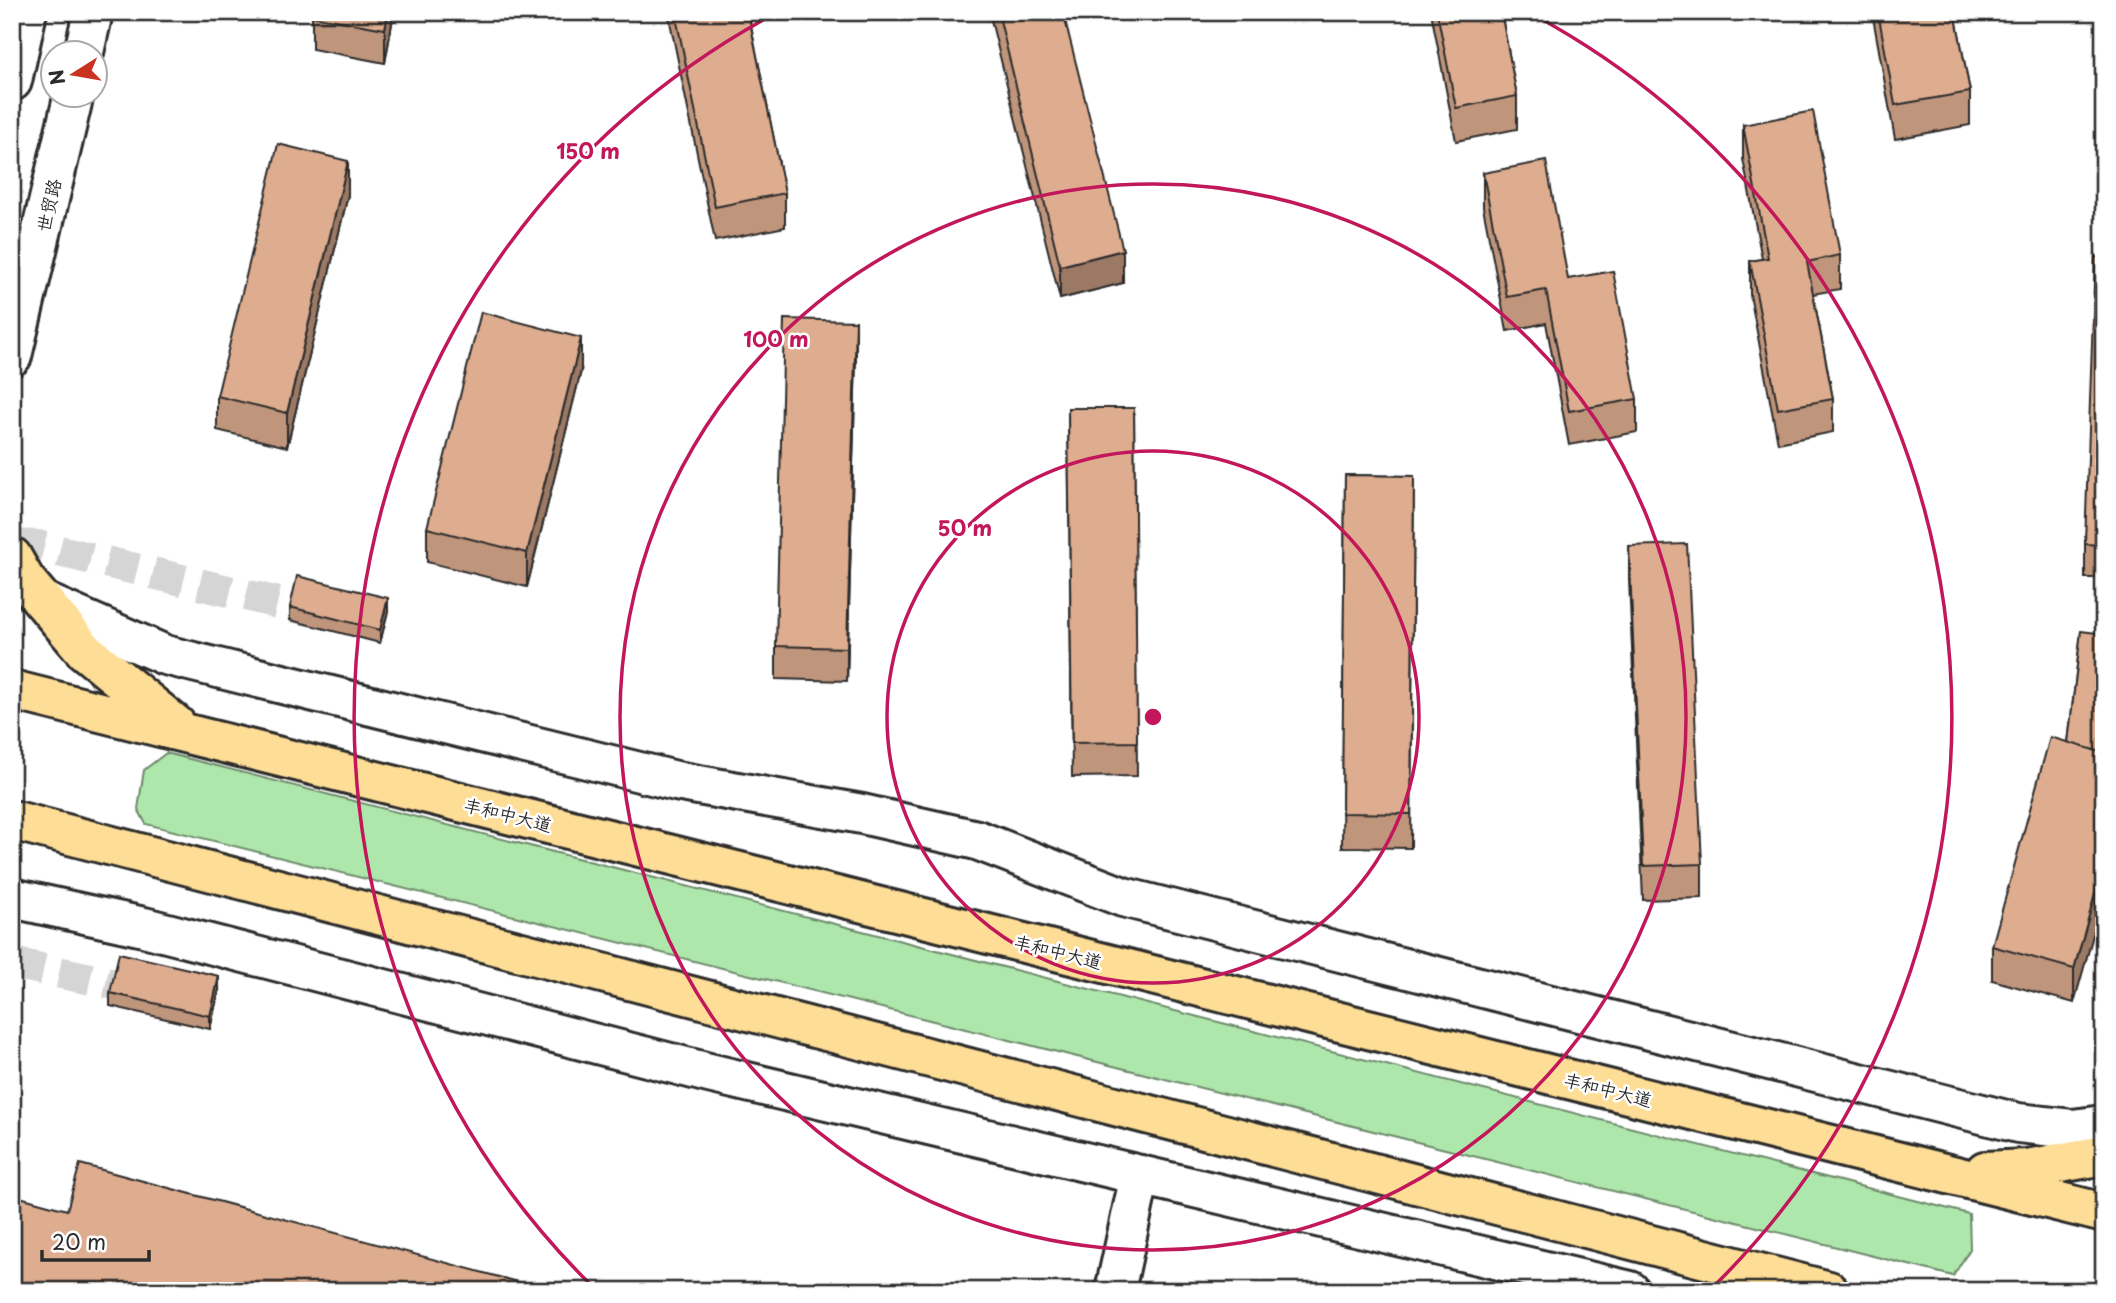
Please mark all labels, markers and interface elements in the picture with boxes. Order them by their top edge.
north arrow [38,38,108,108]
text: N [41,67,72,87]
text: 150 m [556,134,620,166]
street label: 世贸路 [29,176,67,234]
text: 100 m [743,322,809,354]
text: 50 m [938,511,992,543]
centre of rings [1141,705,1165,729]
street label: 丰和中大道 [461,790,555,838]
street label: 丰和中大道 [1011,927,1105,975]
street label: 丰和中大道 [1561,1065,1655,1113]
scale bar [42,1219,149,1263]
text: 20 m [52,1225,106,1257]

